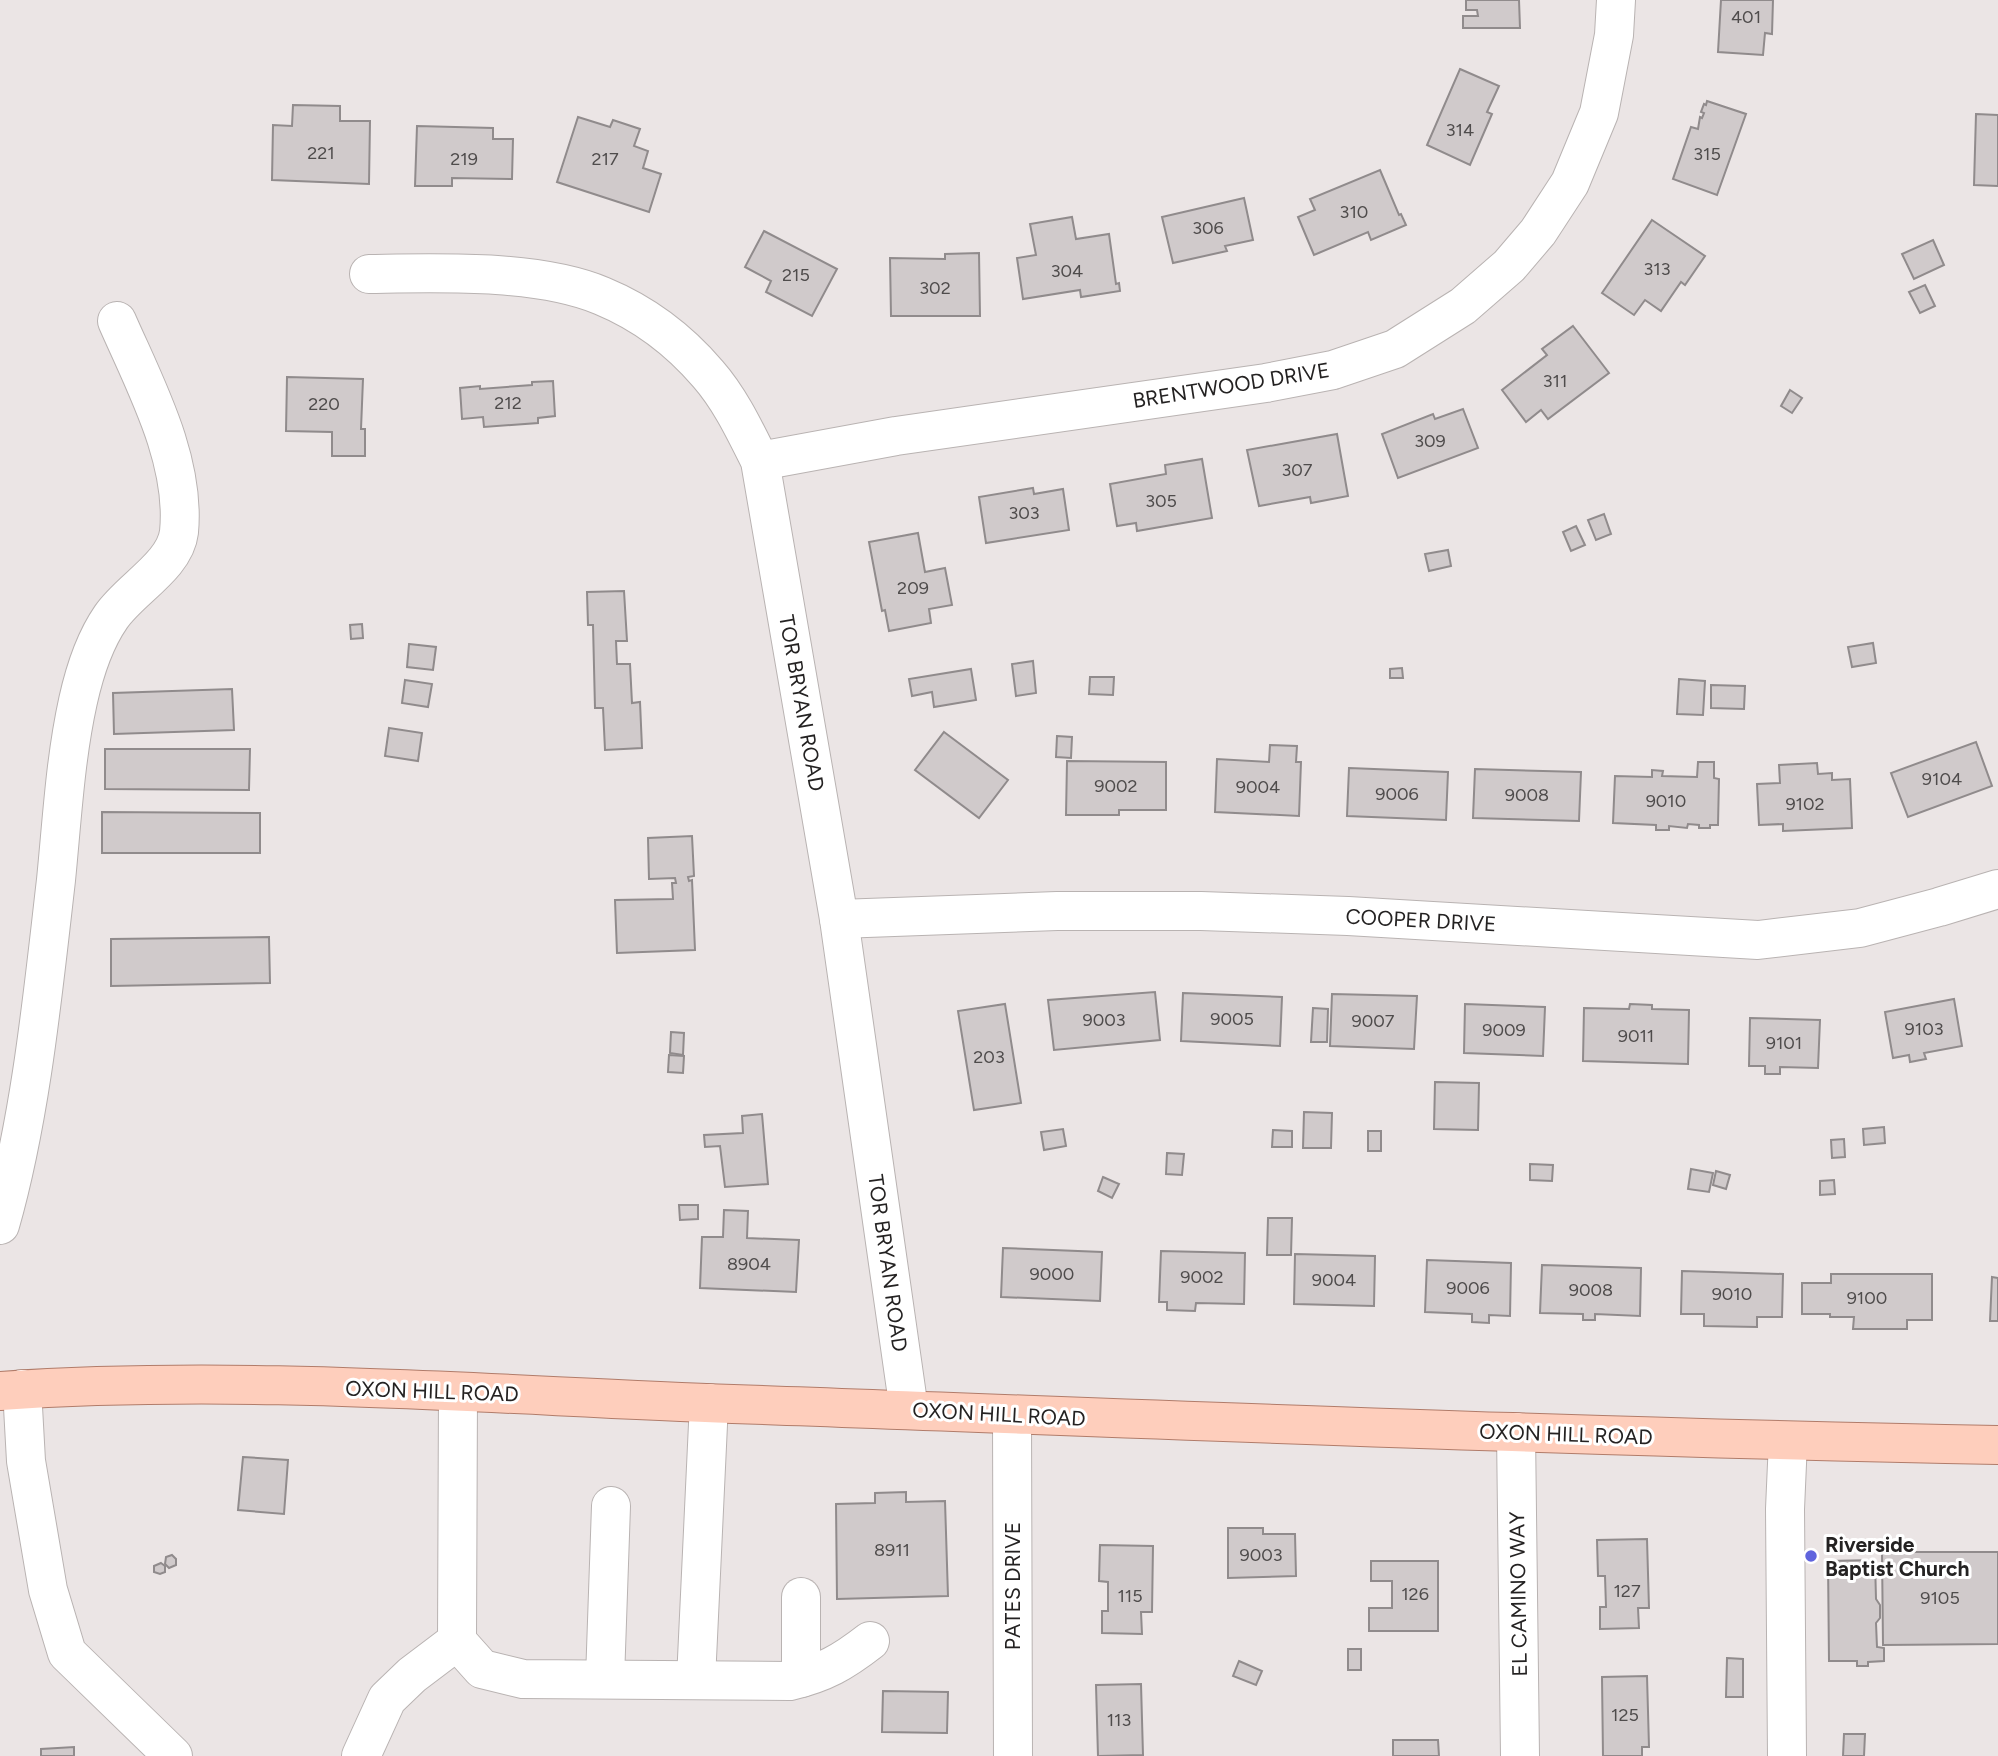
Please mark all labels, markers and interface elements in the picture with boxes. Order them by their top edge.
house number: 401 [1731,6,1761,28]
house number: 314 [1446,119,1474,141]
house number: 221 [307,142,335,164]
house number: 315 [1693,143,1721,165]
house number: 219 [450,148,478,170]
house number: 217 [591,148,619,170]
house number: 310 [1340,201,1368,223]
house number: 306 [1192,217,1224,239]
house number: 313 [1643,258,1671,280]
house number: 304 [1051,260,1083,282]
house number: 215 [782,264,810,286]
house number: 302 [919,277,951,299]
street label: BRENTWOOD DRIVE [1131,357,1331,413]
house number: 311 [1543,370,1567,392]
house number: 212 [494,392,522,414]
house number: 220 [308,393,340,415]
house number: 309 [1414,430,1446,452]
house number: 307 [1282,459,1313,481]
house number: 305 [1145,490,1177,512]
house number: 303 [1008,502,1040,524]
house number: 209 [897,577,929,599]
street label: TOR BRYAN ROAD [774,613,830,793]
house number: 9104 [1922,768,1962,790]
house number: 9002 [1094,775,1138,797]
house number: 9004 [1236,776,1280,798]
house number: 9006 [1375,783,1419,805]
house number: 9008 [1505,784,1549,806]
house number: 9010 [1646,790,1686,812]
house number: 9102 [1785,793,1825,815]
street label: COOPER DRIVE [1345,904,1497,936]
house number: 9005 [1210,1008,1254,1030]
house number: 9003 [1082,1009,1126,1031]
house number: 9007 [1352,1010,1395,1032]
house number: 9103 [1905,1018,1943,1040]
house number: 9009 [1482,1019,1526,1041]
house number: 9011 [1618,1025,1654,1047]
house number: 9101 [1766,1032,1802,1054]
house number: 203 [973,1046,1005,1068]
street label: TOR BRYAN ROAD [863,1173,913,1353]
house number: 8904 [727,1253,771,1275]
house number: 9000 [1030,1263,1074,1285]
house number: 9002 [1180,1266,1224,1288]
house number: 9004 [1312,1269,1356,1291]
house number: 9006 [1446,1277,1490,1299]
house number: 9008 [1569,1279,1613,1301]
house number: 9010 [1712,1283,1752,1305]
house number: 9100 [1847,1287,1887,1309]
street label: OXON HILL ROAD [345,1375,519,1407]
street label: OXON HILL ROAD [912,1397,1086,1431]
street label: OXON HILL ROAD [1479,1418,1653,1450]
street label: EL CAMINO WAY [1504,1511,1532,1677]
street label: PATES DRIVE [1000,1522,1025,1650]
place label: Riverside Baptist Church [1825,1532,1969,1581]
house number: 8911 [874,1539,910,1561]
house number: 9003 [1239,1544,1283,1566]
marker: Riverside Baptist Church [1803,1548,1819,1564]
house number: 127 [1613,1580,1641,1602]
house number: 126 [1401,1583,1429,1605]
house number: 115 [1117,1585,1143,1607]
house number: 9105 [1920,1587,1960,1609]
house number: 125 [1611,1704,1639,1726]
house number: 113 [1107,1709,1131,1731]

